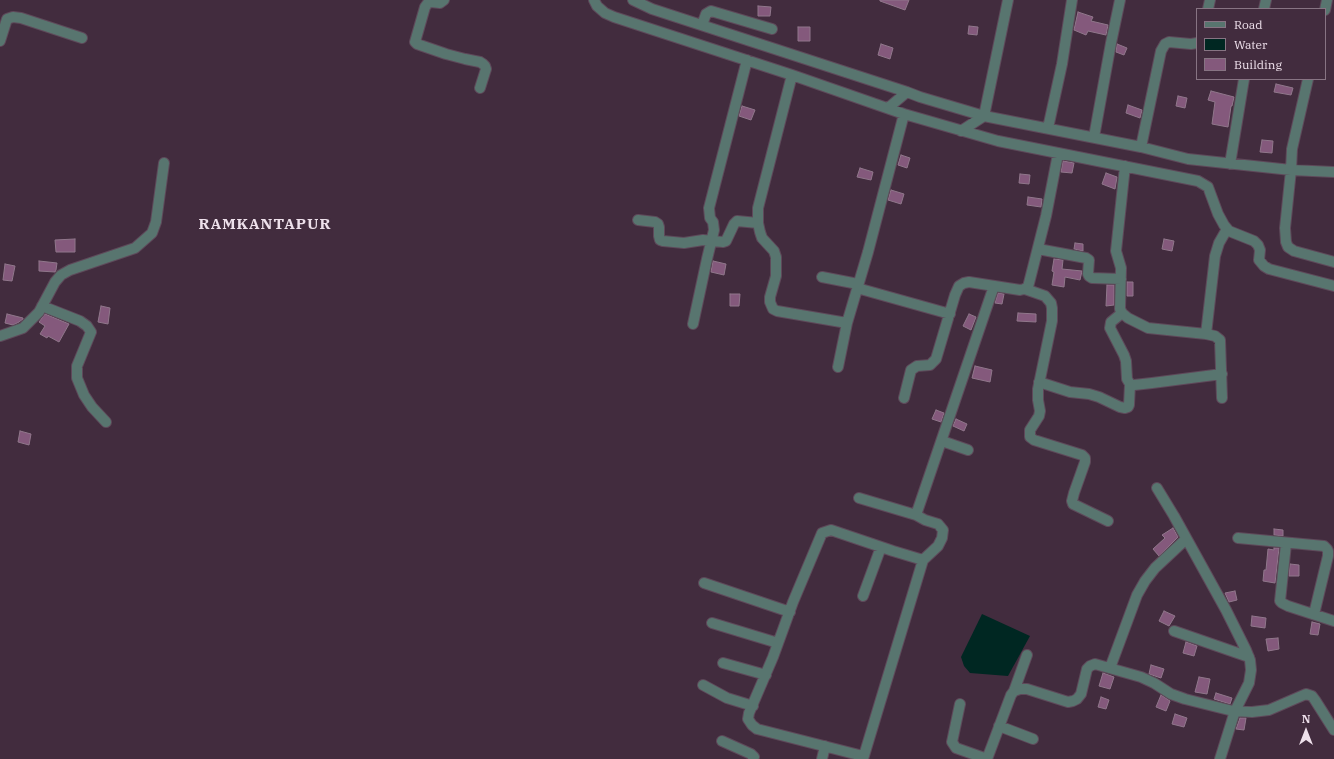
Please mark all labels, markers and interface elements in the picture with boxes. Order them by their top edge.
legend [1196,8,1326,80]
text: Road [1234,17,1263,32]
text: Water [1234,37,1267,52]
text: Building [1234,57,1282,72]
district label: RAMKANTAPUR [199,216,331,234]
north arrow [1286,711,1326,751]
text: N [1302,712,1310,726]

